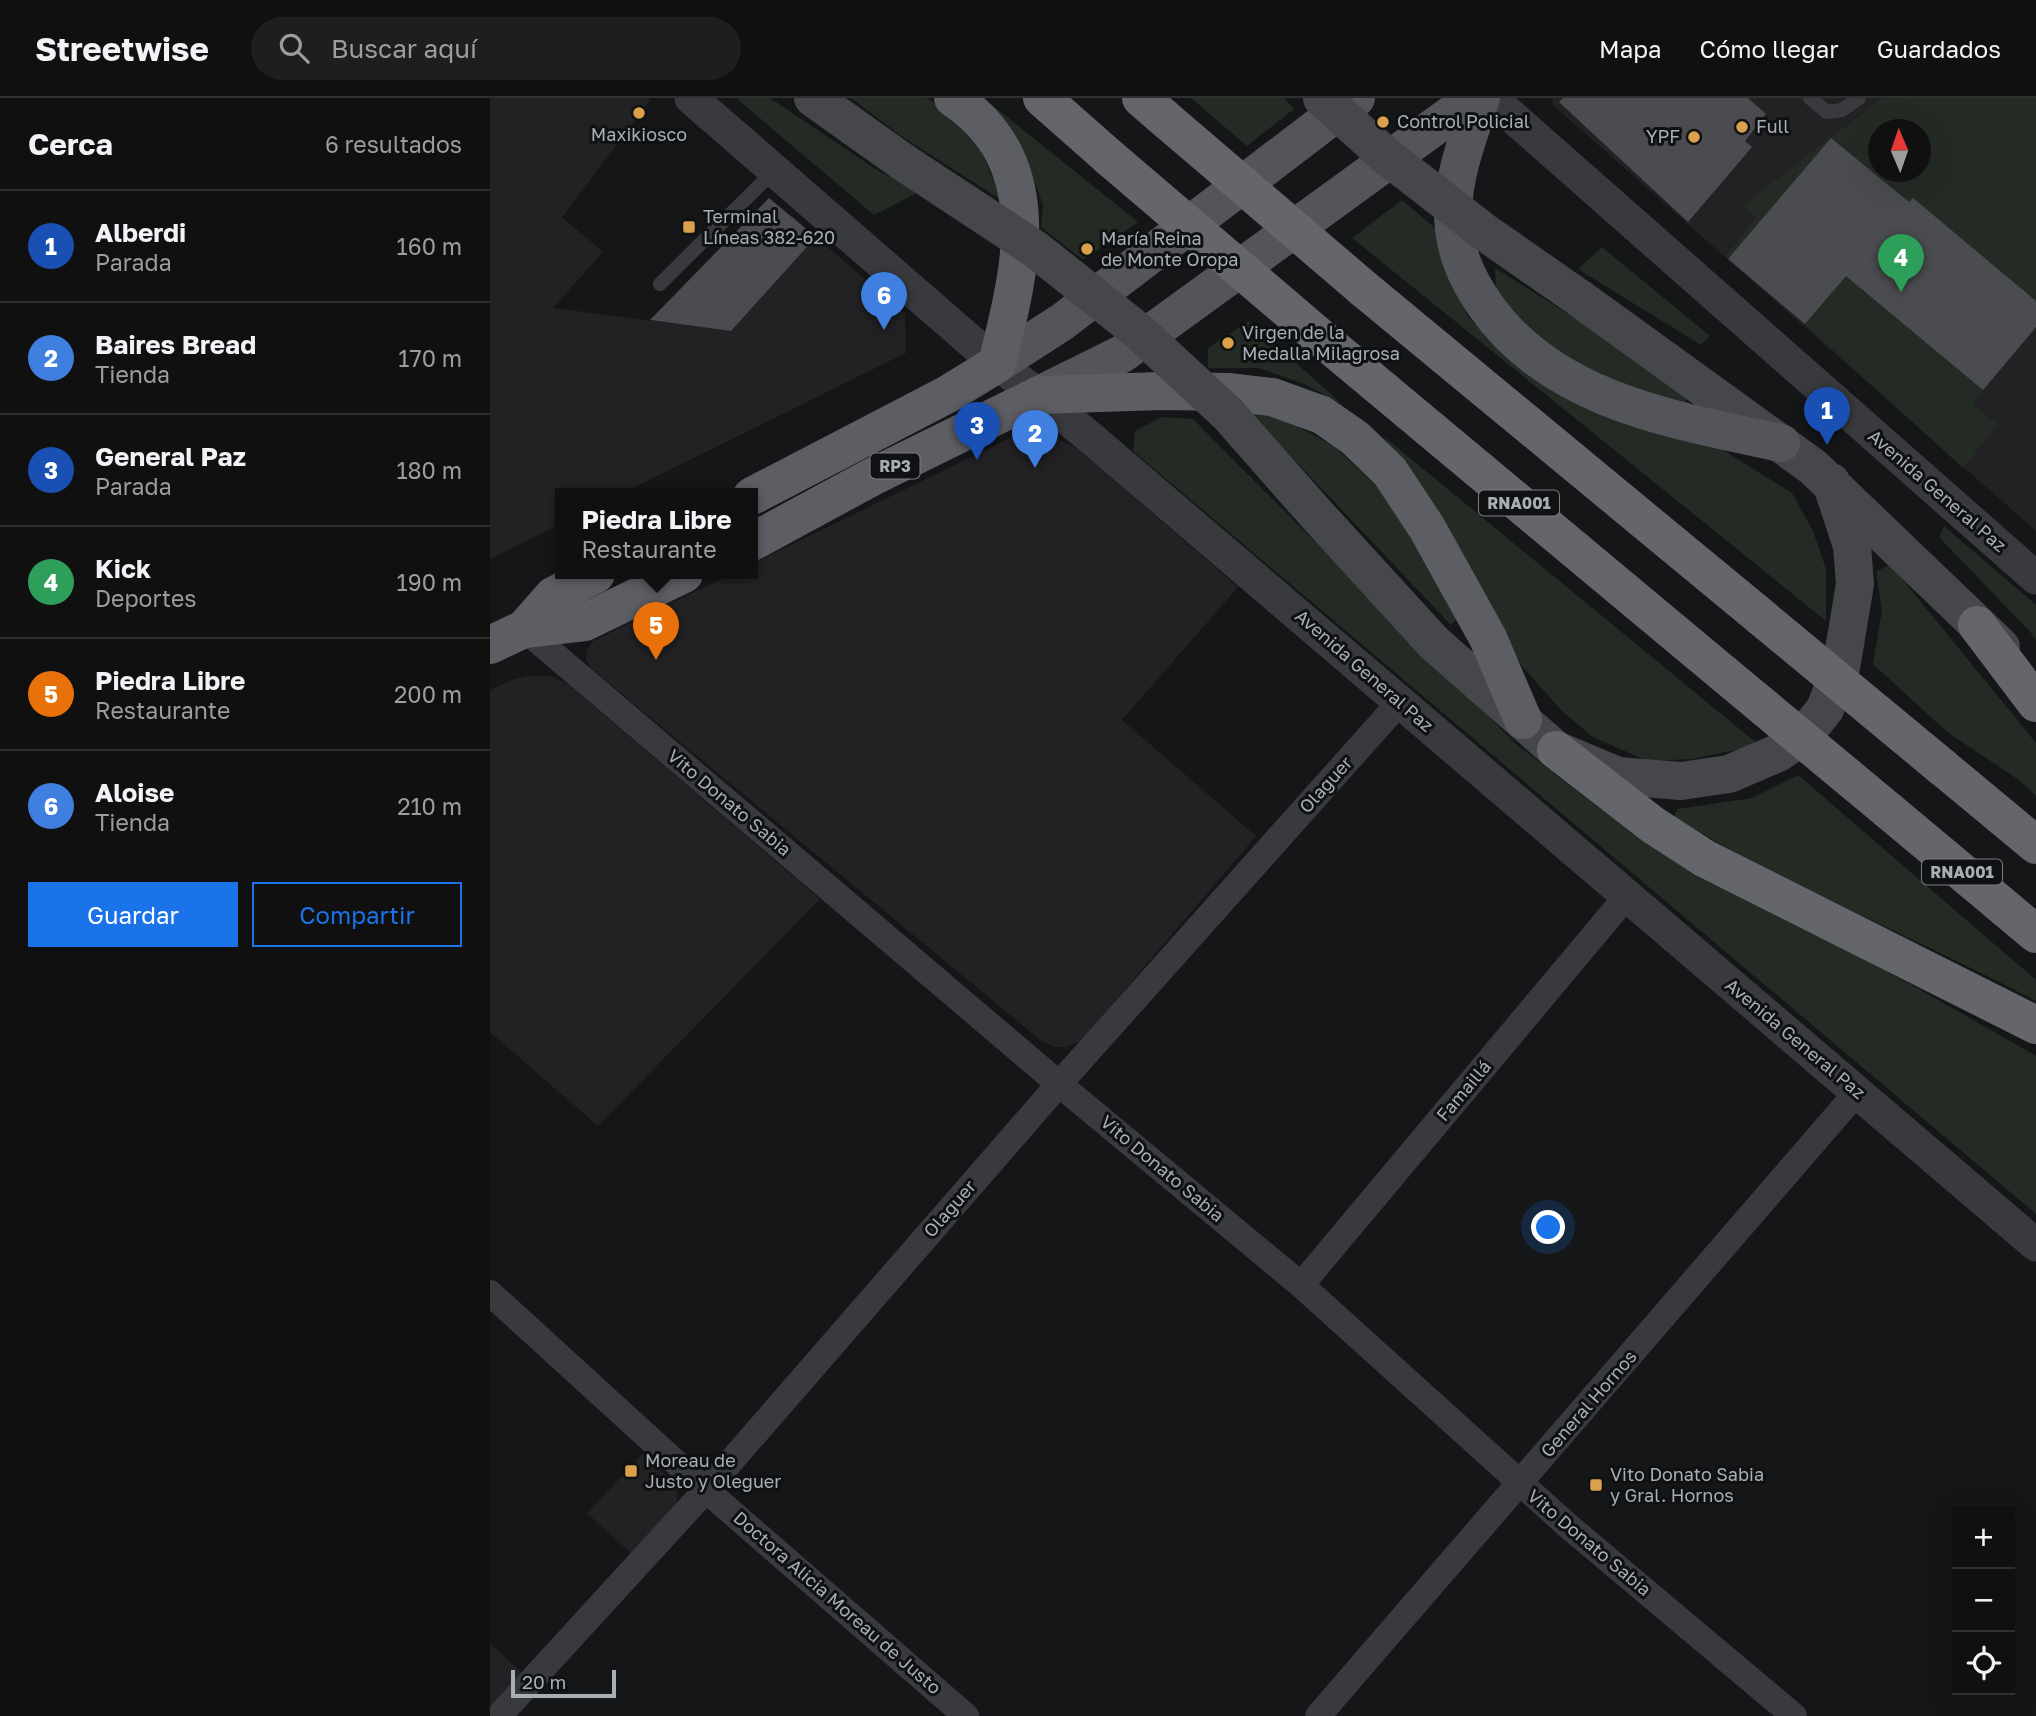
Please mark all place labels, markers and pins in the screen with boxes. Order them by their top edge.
marker: Maxikiosco [631,105,647,121]
place label: Control Policial [1397,110,1530,132]
marker: Control Policial [1375,114,1391,130]
place label: Full [1756,115,1789,137]
marker: Full [1734,119,1750,135]
place label: Maxikiosco [591,123,687,145]
place label: YPF [1646,125,1680,147]
marker: YPF [1686,129,1702,145]
place label: Terminal Líneas 382-620 [703,205,835,248]
marker: Terminal Líneas 382-620 [681,219,697,235]
place label: María Reina de Monte Oropa [1101,227,1239,270]
pin: 4 [1878,234,1924,292]
marker: María Reina de Monte Oropa [1079,241,1095,257]
pin: 6 [861,272,907,330]
place label: Virgen de la Medalla Milagrosa [1242,321,1400,364]
marker: Virgen de la Medalla Milagrosa [1220,335,1236,351]
pin: 1 [1804,387,1850,445]
pin: 3 [954,402,1000,460]
pin: 2 [1012,410,1058,468]
pin: 5 [633,602,679,660]
place label: Moreau de Justo y Oleguer [645,1449,781,1492]
marker: Moreau de Justo y Oleguer [623,1463,639,1479]
place label: Vito Donato Sabia y Gral. Hornos [1610,1463,1764,1506]
marker: Vito Donato Sabia y Gral. Hornos [1588,1477,1604,1493]

